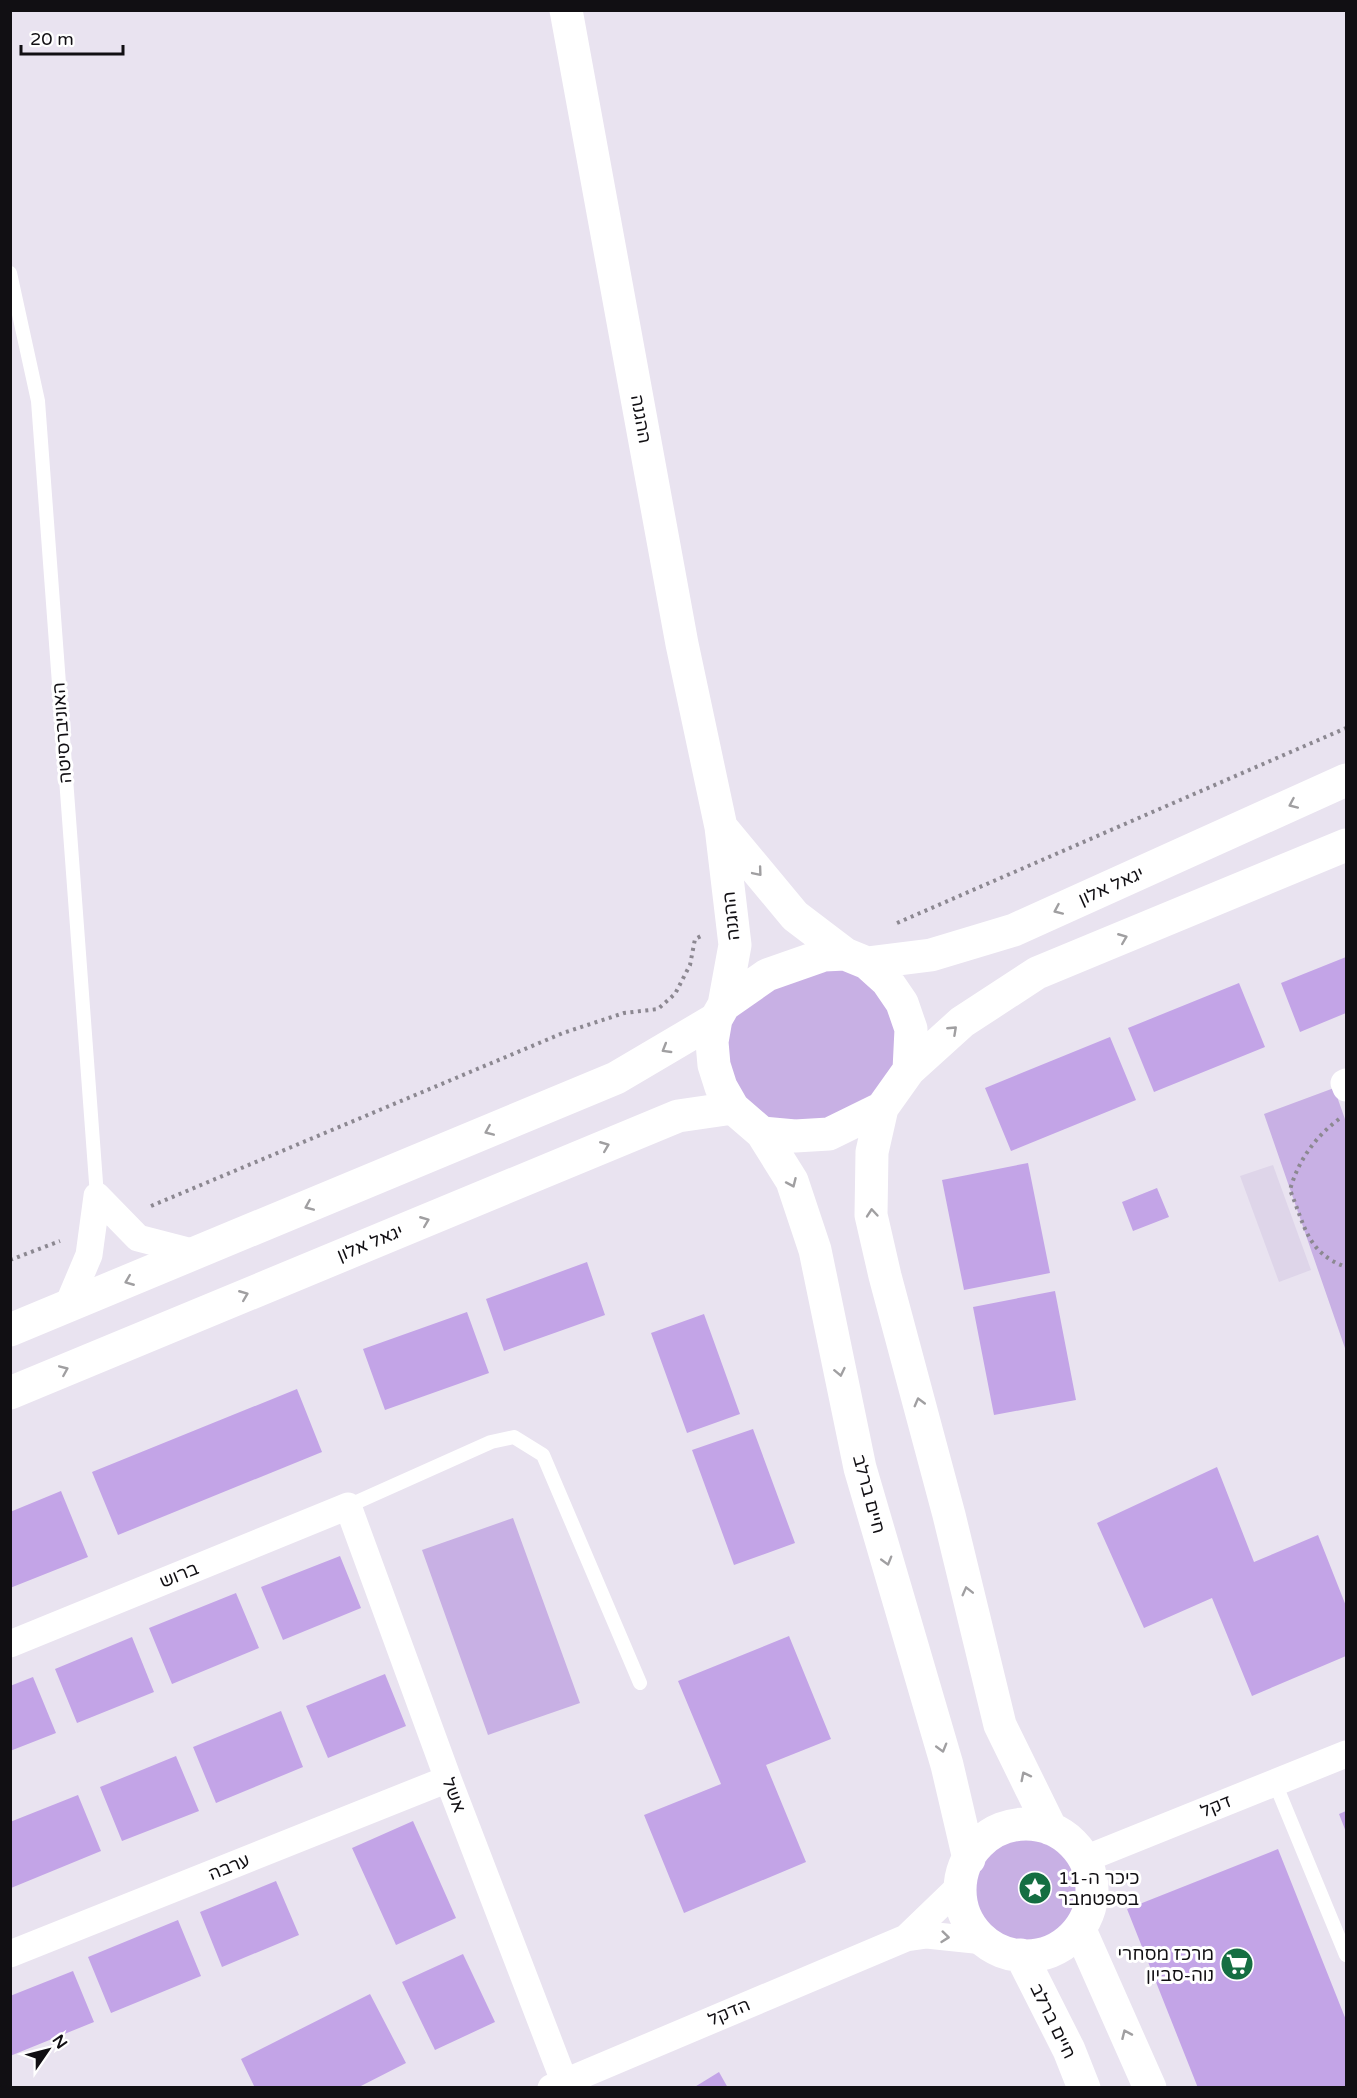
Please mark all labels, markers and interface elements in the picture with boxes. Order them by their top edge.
scale bar [21,18,123,56]
text: 20 m [30,28,74,50]
street label: ההגנה [626,393,656,445]
street label: האוניברסיטה [47,682,77,784]
one-way arrow [1289,797,1300,809]
street label: יגאל אלון [1075,862,1147,910]
one-way arrow [751,865,762,876]
street label: ההגנה [717,890,745,942]
one-way arrow [1053,903,1064,915]
one-way arrow [1116,933,1127,945]
one-way arrow [945,1027,956,1038]
one-way arrow [662,1042,672,1054]
one-way arrow [484,1124,495,1136]
one-way arrow [599,1141,610,1153]
one-way arrow [784,1177,796,1188]
one-way arrow [304,1199,315,1211]
one-way arrow [866,1209,879,1218]
one-way arrow [418,1216,429,1228]
street label: יגאל אלון [334,1220,406,1266]
one-way arrow [124,1274,135,1286]
one-way arrow [238,1290,249,1302]
one-way arrow [58,1365,69,1377]
one-way arrow [833,1367,846,1377]
one-way arrow [913,1397,926,1407]
street label: חיים ברלב [848,1452,890,1536]
one-way arrow [880,1555,892,1566]
street label: ברוש [156,1557,202,1593]
one-way arrow [962,1586,975,1596]
one-way arrow [935,1742,947,1753]
one-way arrow [1021,1772,1032,1783]
street label: אשל [437,1774,471,1816]
street label: דקל [1197,1790,1235,1822]
street label: ערבה [205,1849,253,1885]
place label: כיכר ה-11 בספטמבר [1058,1867,1140,1910]
place icon: כיכר ה-11 בספטמבר [1017,1870,1053,1906]
one-way arrow [941,1930,950,1943]
place label: מרכז מסחרי נוה-סביון [1117,1943,1214,1986]
supermarket icon: מרכז מסחרי נוה-סביון [1219,1946,1255,1982]
street label: חיים ברלב [1025,1980,1081,2062]
street label: הדקל [705,1993,753,2031]
north arrow [18,2020,78,2080]
one-way arrow [1122,2029,1134,2040]
text: N [48,2031,71,2053]

